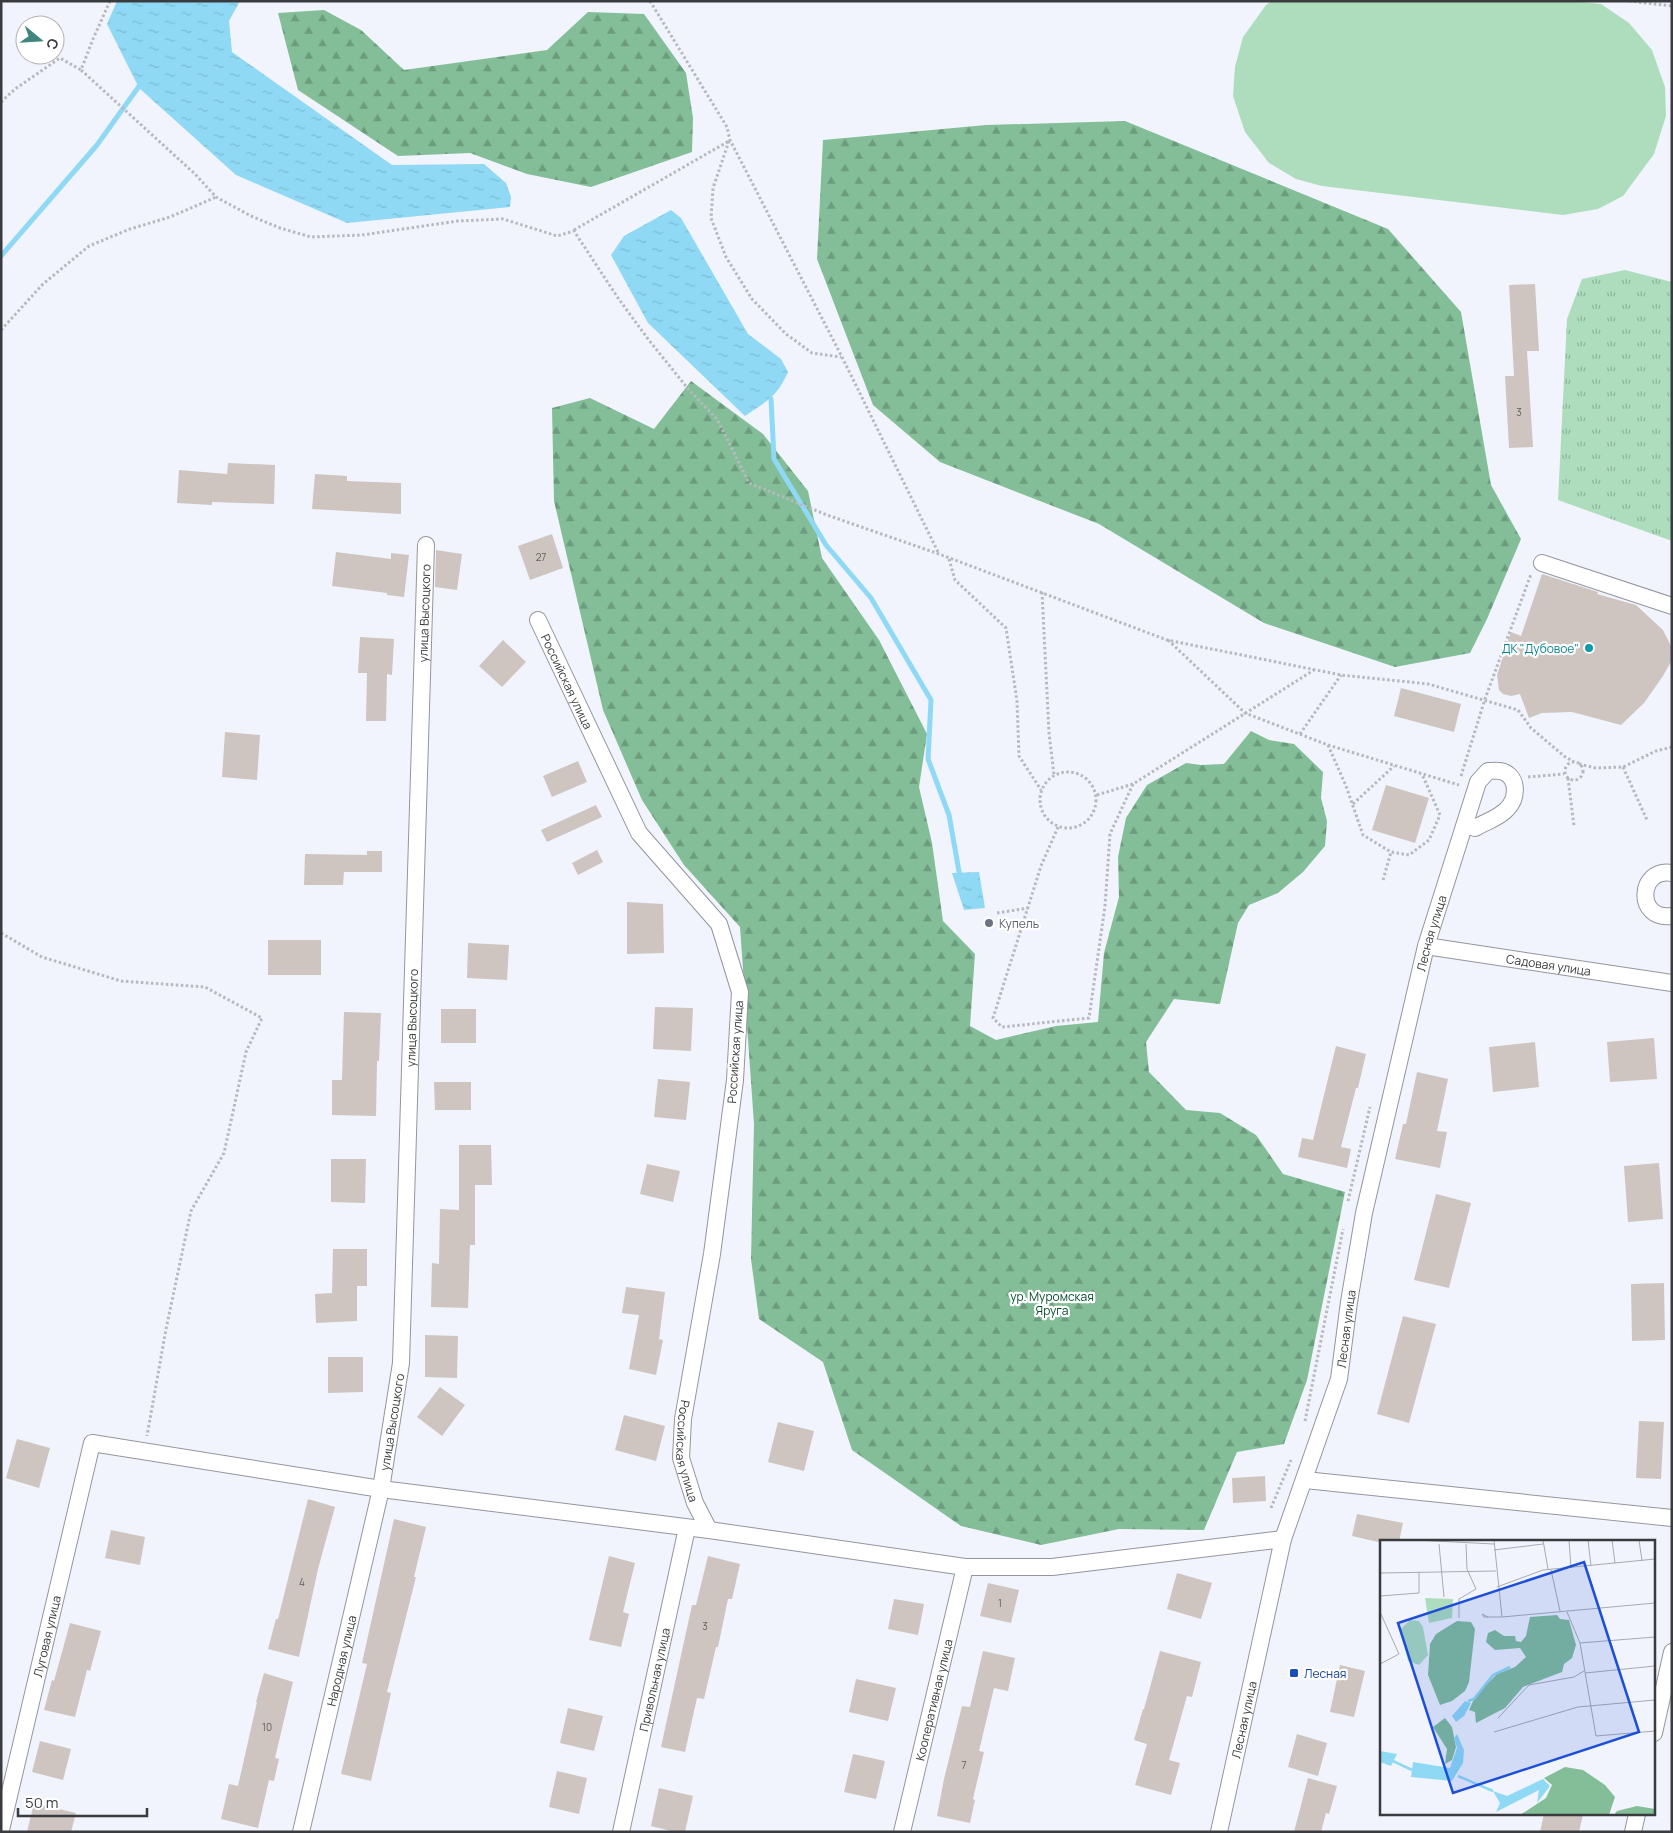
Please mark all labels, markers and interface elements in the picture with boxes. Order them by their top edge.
north arrow [15,15,65,65]
text: С [42,36,63,52]
house number: 3 [1516,405,1522,419]
house number: 27 [536,550,546,564]
street label: улица Высоцкого [414,564,434,663]
street label: Российская улица [537,631,597,732]
place label: ДК "Дубовое" [1502,640,1579,657]
marker: ДК "Дубовое" [1583,642,1595,654]
street label: Лесная улица [1412,893,1450,973]
place label: Купель [999,915,1039,932]
marker: Купель [983,917,995,929]
street label: Садовая улица [1505,950,1592,979]
street label: улица Высоцкого [402,969,422,1067]
street label: Российская улица [723,1000,747,1104]
park label: ур. Муромская Яруга [1010,1288,1094,1319]
street label: Лесная улица [1332,1288,1359,1369]
street label: улица Высоцкого [376,1372,408,1472]
street label: Российская улица [672,1399,703,1504]
inset map [1380,1540,1656,1816]
house number: 4 [299,1575,305,1589]
street label: Луговая улица [29,1594,64,1679]
house number: 1 [998,1596,1002,1610]
street label: Народная улица [322,1613,360,1708]
house number: 3 [702,1619,708,1633]
street label: Привольная улица [635,1626,674,1733]
street label: Кооперативная улица [911,1637,956,1762]
place label: Лесная [1304,1665,1346,1682]
marker: Лесная [1288,1667,1300,1679]
street label: Лесная улица [1227,1679,1260,1760]
house number: 10 [262,1720,272,1734]
house number: 7 [961,1758,967,1772]
scale bar [18,1786,146,1818]
text: 50 m [25,1792,59,1813]

